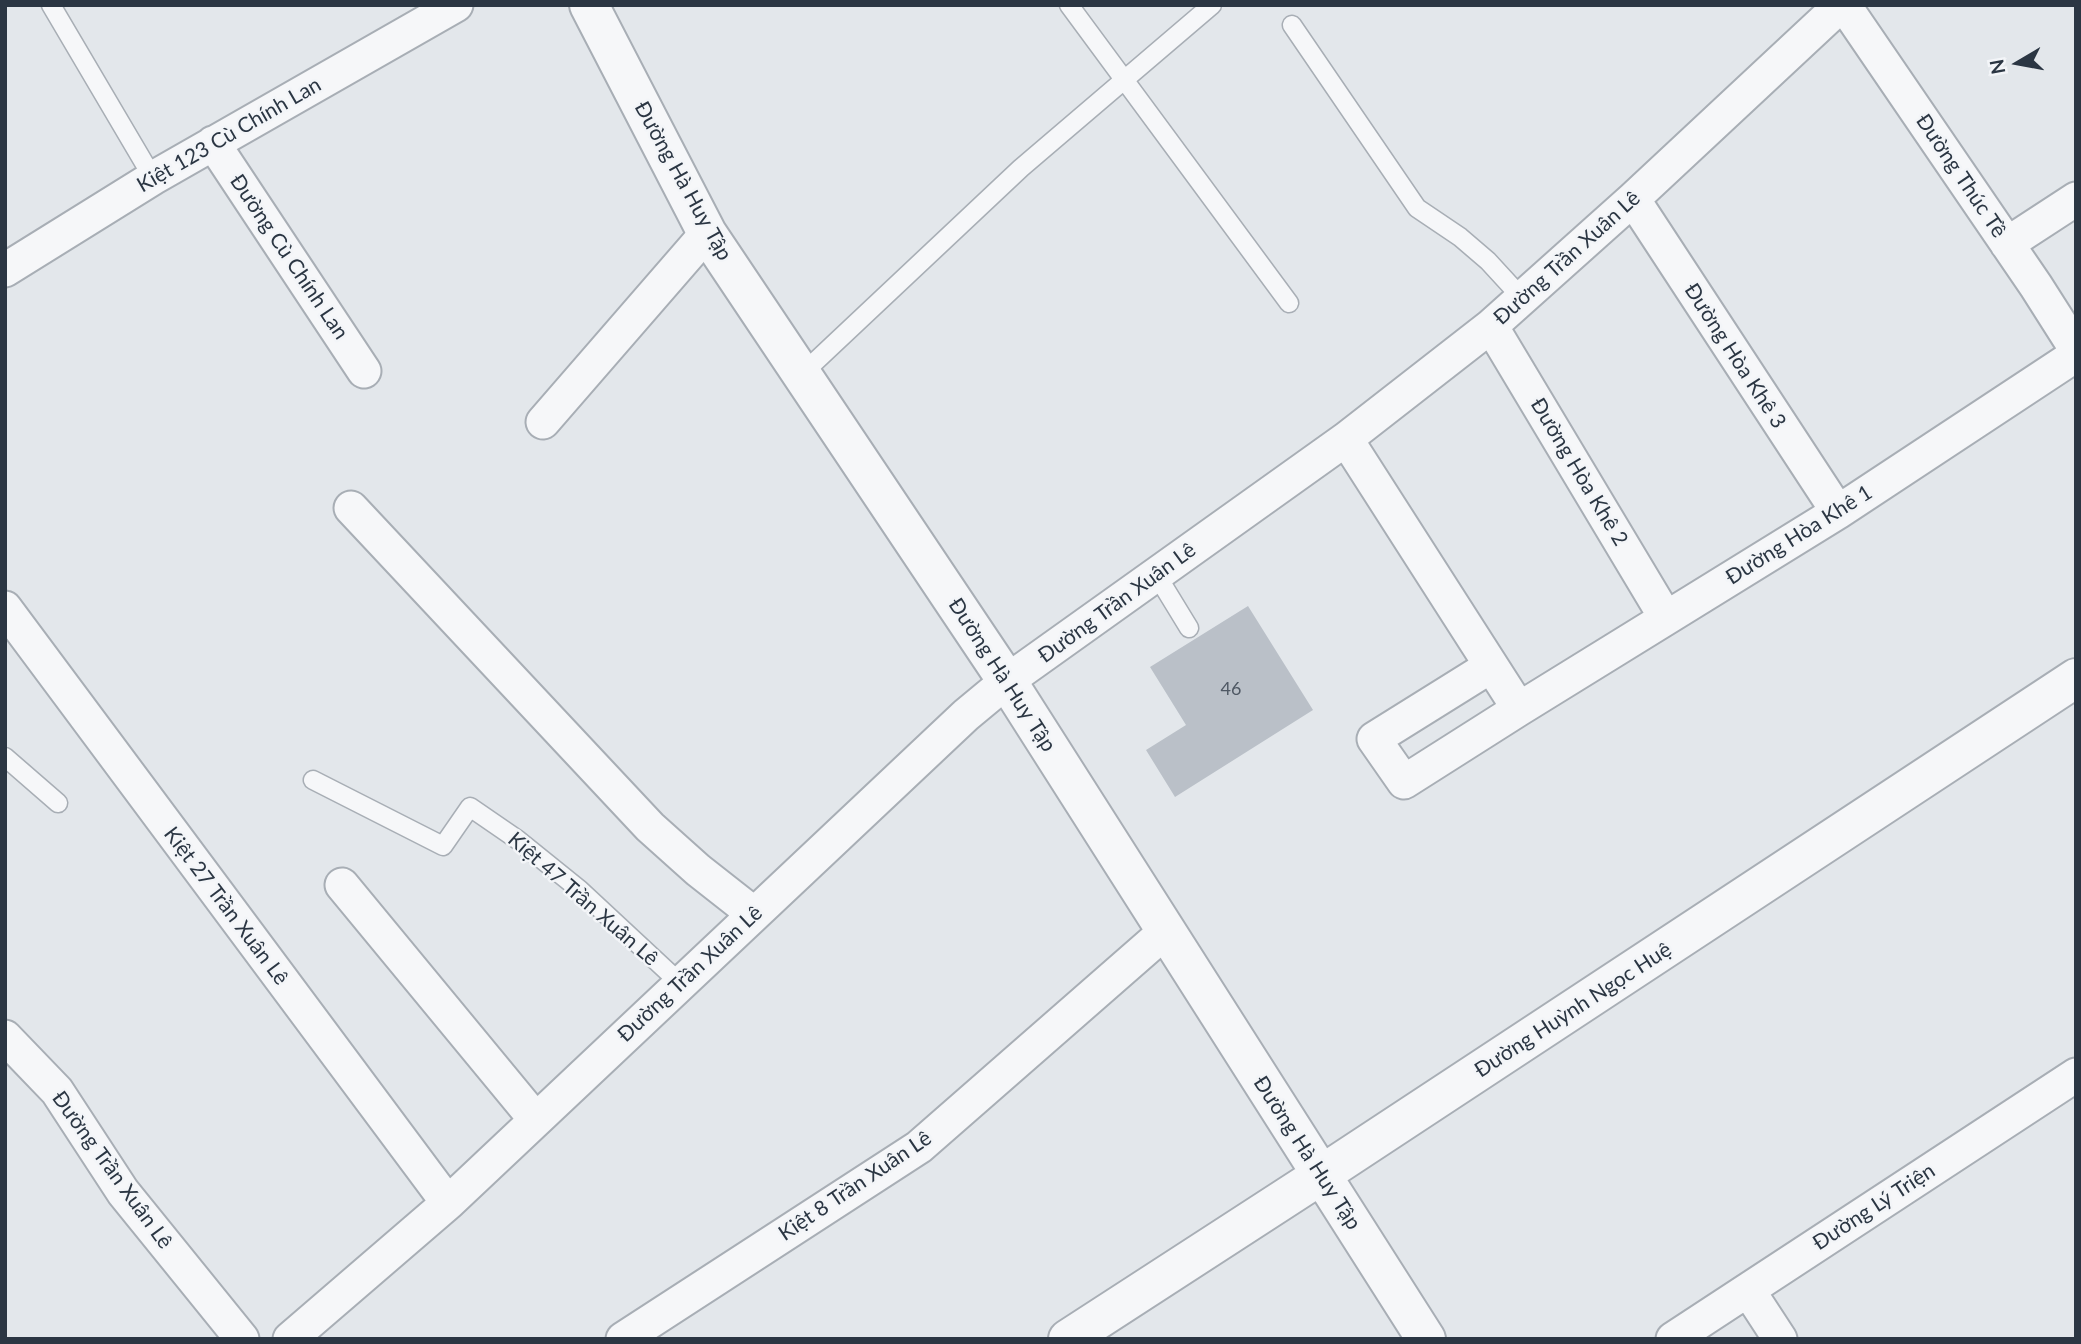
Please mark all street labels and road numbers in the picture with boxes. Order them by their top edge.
street label: Kiệt 123 Cù Chính Lan [133,72,325,198]
street label: Đường Hà Huy Tập [629,97,737,265]
street label: Đường Thúc Tề [1910,109,2012,243]
street label: Đường Cù Chính Lan [224,170,354,344]
street label: Đường Trần Xuân Lê [1489,186,1645,330]
street label: Đường Hòa Khê 3 [1679,279,1791,433]
street label: Đường Hòa Khê 2 [1525,394,1633,550]
street label: Đường Hòa Khê 1 [1721,480,1877,590]
street label: Đường Trần Xuân Lê [1033,537,1201,669]
street label: Đường Hà Huy Tập [943,593,1061,757]
street label: Kiệt 27 Trần Xuân Lê [158,822,294,990]
street label: Kiệt 47 Trần Xuân Lê [503,827,663,971]
street label: Đường Trần Xuân Lê [612,901,768,1047]
street label: Đường Huỳnh Ngọc Huệ [1470,937,1676,1083]
street label: Đường Hà Huy Tập [1248,1071,1366,1235]
street label: Đường Trần Xuân Lê [46,1086,178,1254]
street label: Kiệt 8 Trần Xuân Lê [774,1126,936,1246]
street label: Đường Lý Triện [1808,1158,1940,1256]

